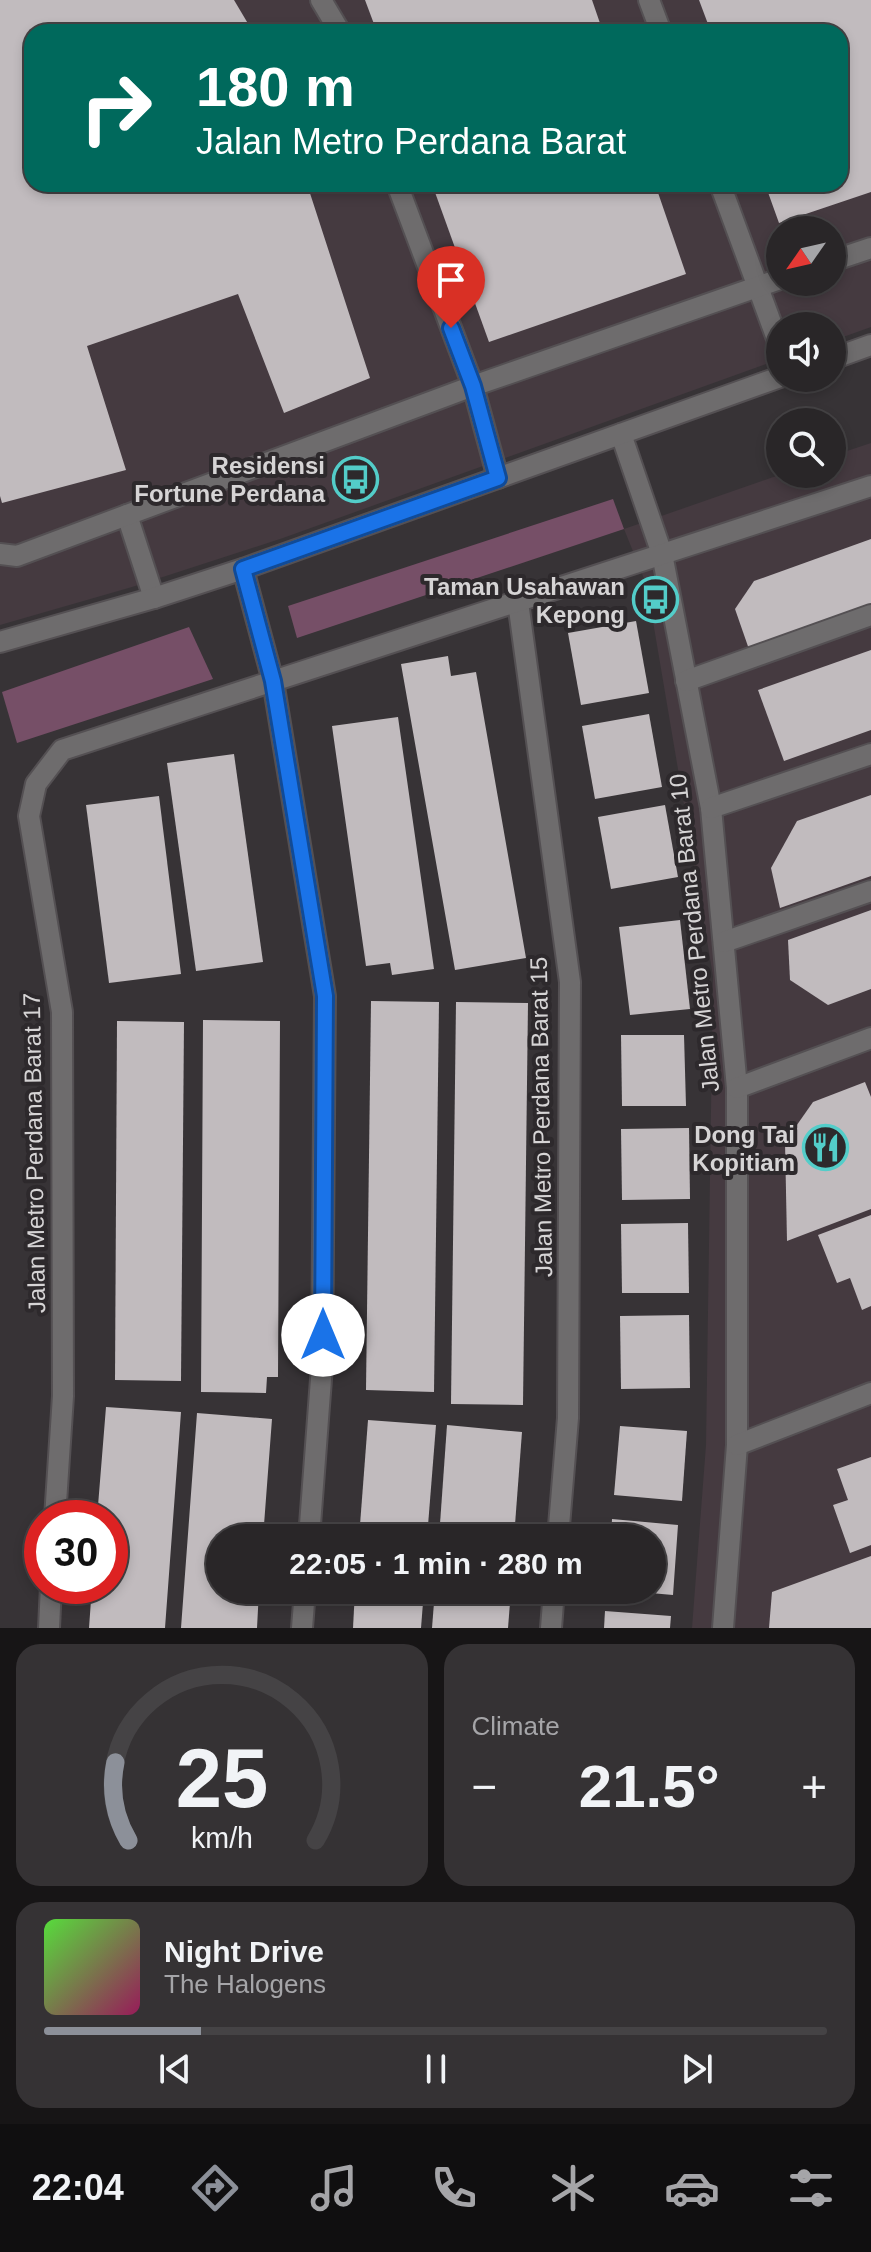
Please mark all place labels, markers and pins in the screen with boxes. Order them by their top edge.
pin [417,246,485,328]
place label: Residensi Fortune Perdana [134,452,326,507]
bus stop icon: Residensi Fortune Perdana [332,455,380,503]
place label: Taman Usahawan Kepong [424,573,625,628]
bus stop icon: Taman Usahawan Kepong [632,576,680,624]
place label: Dong Tai Kopitiam [692,1121,795,1176]
restaurant icon: Dong Tai Kopitiam [802,1124,850,1172]

